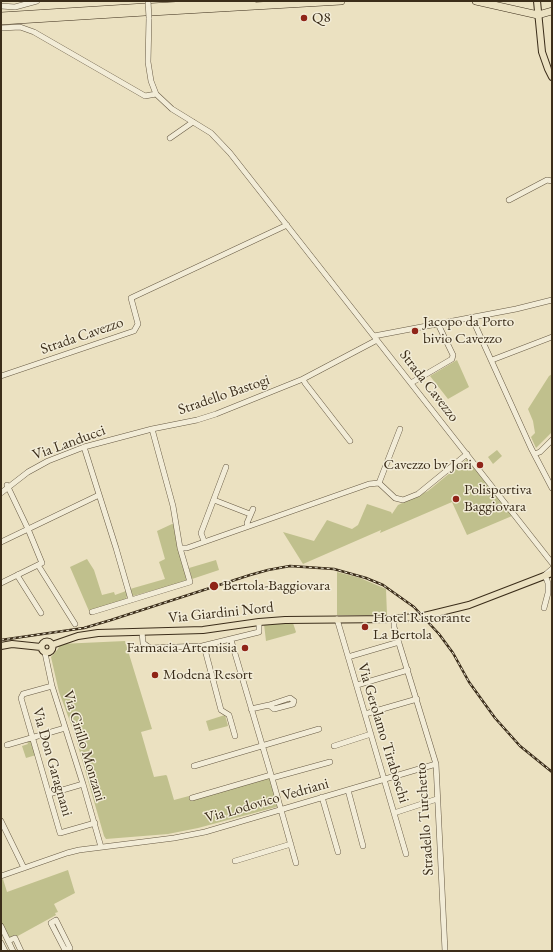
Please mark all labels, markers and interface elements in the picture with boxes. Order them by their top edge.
place label: Q8 [312,9,331,27]
marker: Q8 [299,13,309,23]
street label: Strada Cavezzo [38,313,126,359]
place label: Jacopo da Porto bivio Cavezzo [423,313,514,348]
marker: Jacopo da Porto bivio Cavezzo [410,326,420,336]
street label: Strada Cavezzo [395,346,463,426]
street label: Stradello Bastogi [176,371,272,419]
street label: Via Landucci [30,422,108,464]
place label: Cavezzo bv Jori [384,456,472,474]
marker: Cavezzo bv Jori [475,460,485,470]
place label: Polisportiva Baggiovara [464,481,532,516]
marker: Polisportiva Baggiovara [451,494,461,504]
place label: Bertola-Baggiovara [223,577,330,595]
marker: Bertola-Baggiovara [208,580,220,592]
street label: Via Giardini Nord [167,599,275,627]
place label: Hotel Ristorante La Bertola [373,609,471,644]
marker: Hotel Ristorante La Bertola [360,622,370,632]
place label: Farmacia Artemisia [127,639,237,657]
marker: Farmacia Artemisia [240,643,250,653]
street label: Via Gerolamo Tiraboschi [353,661,413,805]
place label: Modena Resort [163,666,253,684]
marker: Modena Resort [150,670,160,680]
street label: Via Cirillo Monzani [59,688,109,804]
street label: Via Don Garagnani [28,706,76,818]
street label: Stradello Turchetto [412,762,438,876]
street label: Via Lodovico Vedriani [203,775,331,827]

